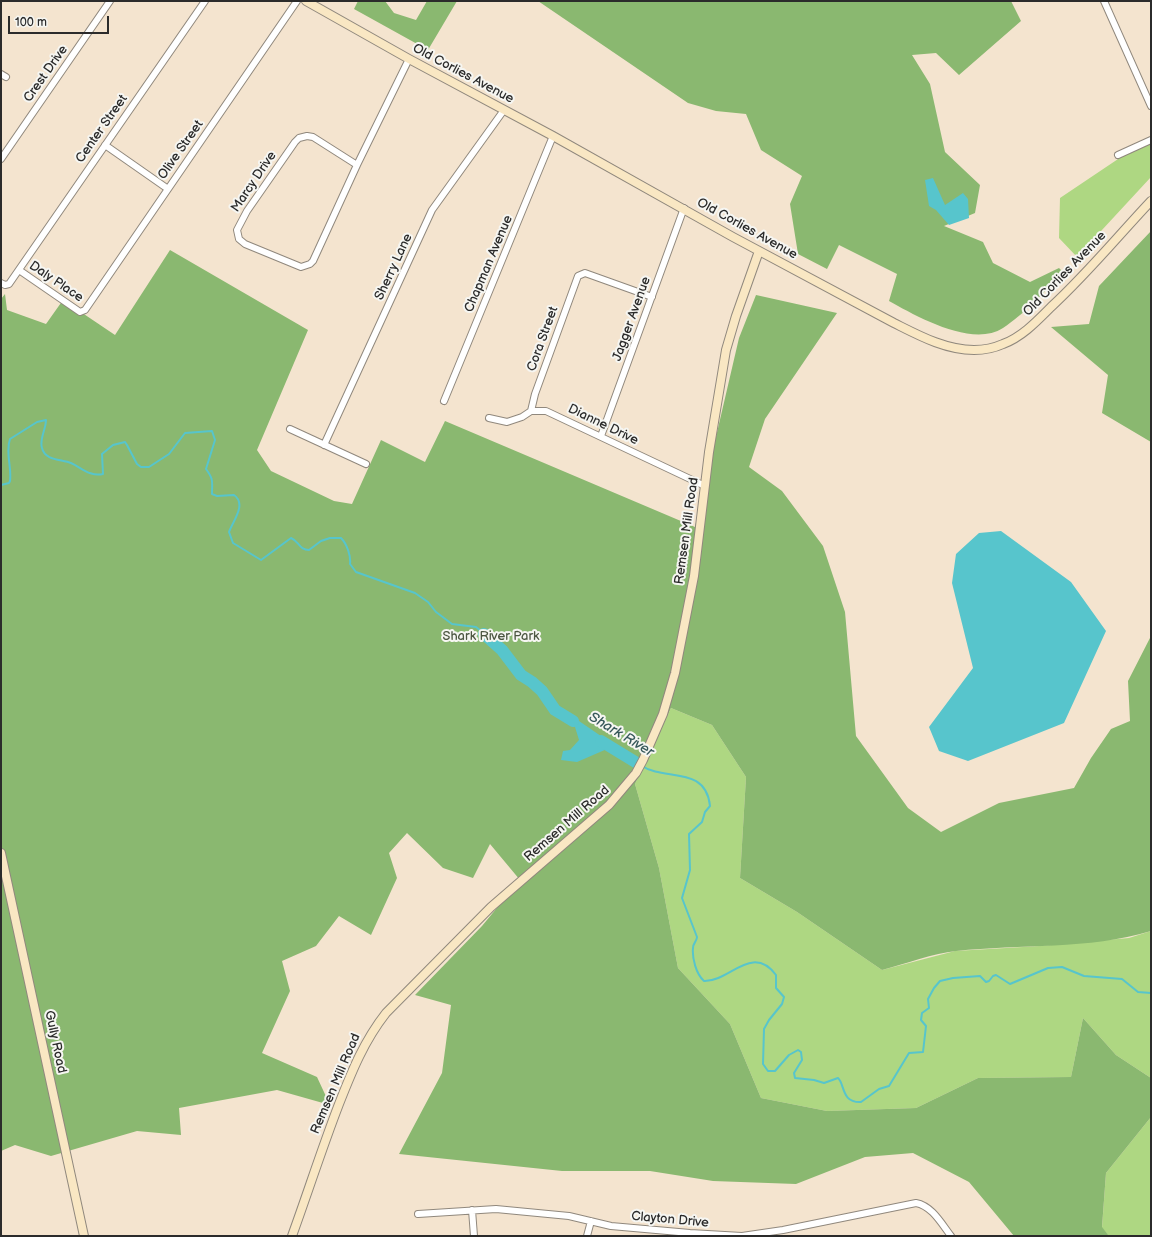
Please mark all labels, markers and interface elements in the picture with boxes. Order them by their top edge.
scale bar [10,8,111,34]
text: 100 m [15,15,47,30]
street label: Old Corlies Avenue [410,41,516,107]
street label: Crest Drive [21,43,71,105]
street label: Center Street [73,92,131,166]
street label: Olive Street [155,118,207,182]
street label: Marcy Drive [228,149,280,215]
street label: Old Corlies Avenue [694,195,800,263]
street label: Chapman Avenue [462,213,516,315]
street label: Old Corlies Avenue [1020,228,1110,320]
street label: Sherry Lane [372,231,416,303]
street label: Daly Place [26,258,86,306]
street label: Jagger Avenue [610,275,654,363]
street label: Cora Street [524,305,562,373]
street label: Dianne Drive [565,401,641,449]
street label: Remsen Mill Road [672,477,702,585]
park label: Shark River Park [443,629,539,645]
water label: Shark River [585,709,657,761]
street label: Remsen Mill Road [521,783,613,865]
street label: Gully Road [41,1009,69,1075]
street label: Remsen Mill Road [308,1031,364,1137]
street label: Clayton Drive [631,1209,709,1231]

